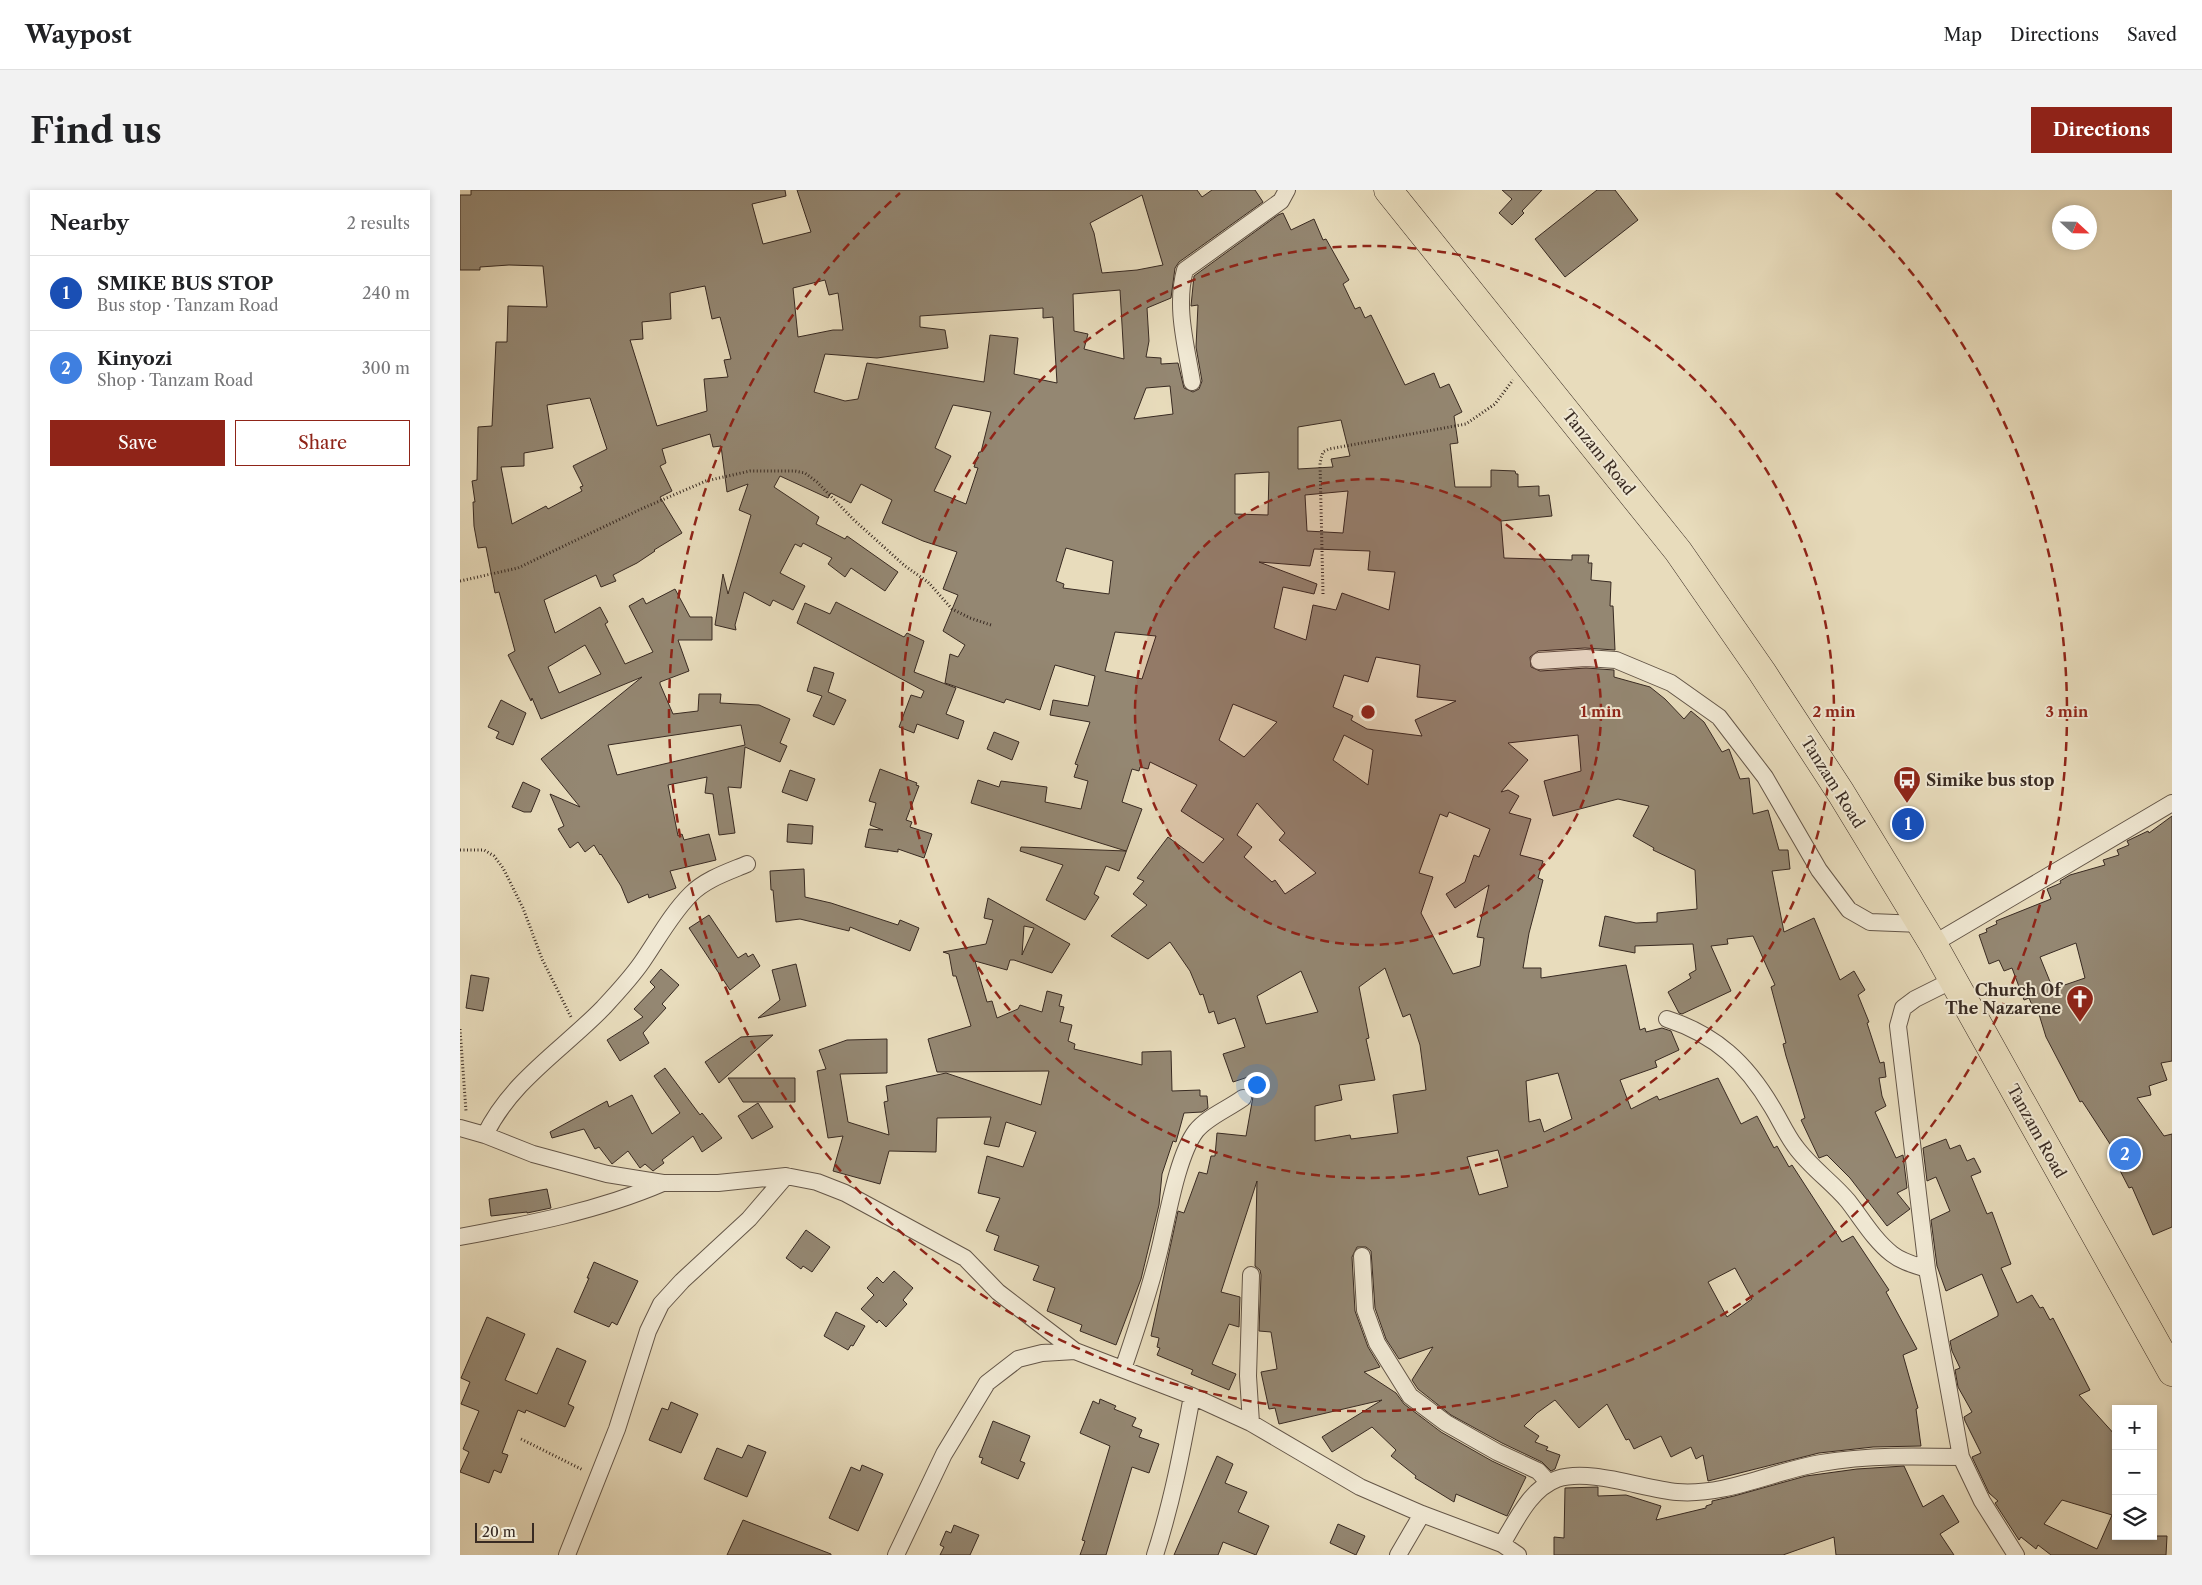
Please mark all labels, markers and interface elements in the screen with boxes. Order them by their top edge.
text: Waypost [25,20,132,49]
text: Map [1943,24,1982,46]
text: Directions [2010,24,2099,46]
text: Saved [2127,24,2177,46]
button: Directions [2031,107,2172,153]
text: Find us [30,109,162,152]
north arrow [2052,205,2097,250]
text: Nearby [50,210,129,235]
text: 2 results [347,213,410,233]
text: SMIKE BUS STOP [97,272,273,295]
text: 1 [62,283,70,303]
text: 240 m [362,283,410,303]
text: Bus stop · Tanzam Road [97,295,278,315]
text: Kinyozi [97,347,172,370]
text: 2 [61,358,71,378]
text: 300 m [362,358,410,378]
text: Shop · Tanzam Road [97,370,253,390]
street label: Tanzam Road [1558,405,1640,499]
button: Save [50,420,225,466]
button: Share [235,420,410,466]
text: 1 min [1580,702,1622,721]
text: 2 min [1812,702,1856,721]
text: 3 min [2046,702,2089,721]
centre of rings [1359,703,1377,721]
street label: Tanzam Road [1797,732,1869,832]
bus stop icon: Simike bus stop [1892,765,1922,804]
place label: Simike bus stop [1926,770,2055,790]
pin: 1 [1892,805,1924,843]
place label: Church Of The Nazarene [1945,980,2063,1018]
church icon: Church Of The Nazarene [2065,984,2095,1023]
your location [1244,1072,1270,1098]
street label: Tanzam Road [2003,1081,2071,1182]
pin: 2 [2109,1135,2141,1173]
map controls [2112,1405,2157,1540]
button: + [2112,1405,2157,1450]
button: − [2112,1450,2157,1495]
button: layers [2112,1495,2157,1540]
scale bar [475,1520,534,1543]
text: 20 m [482,1523,516,1541]

